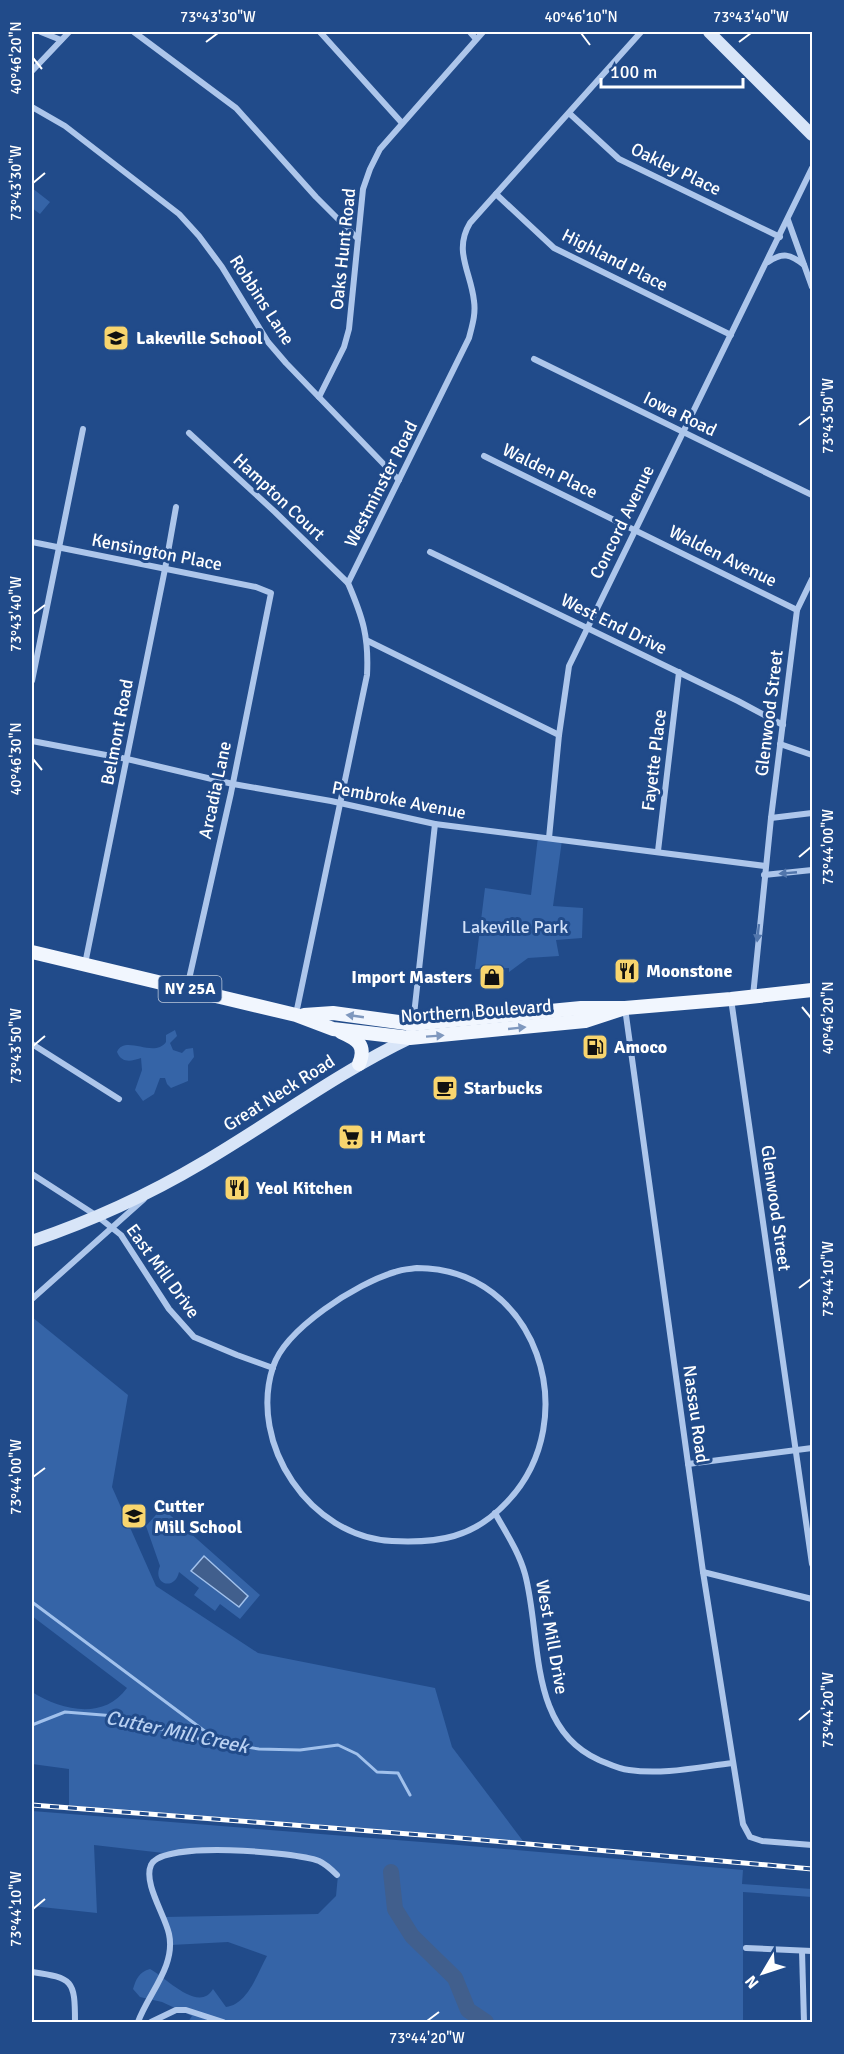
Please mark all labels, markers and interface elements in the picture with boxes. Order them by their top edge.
text: 73°43'30"W [180,8,256,26]
text: 40°46'10"N [544,8,618,26]
text: 73°43'40"W [713,8,789,26]
text: 40°46'20"N [7,21,25,95]
scale bar [601,51,744,89]
text: 100 m [610,61,657,83]
street label: Oakley Place [627,138,725,200]
text: 73°43'30"W [7,145,25,221]
street label: Oaks Hunt Road [326,187,360,311]
street label: Highland Place [558,224,672,296]
street label: Robbins Lane [225,251,299,349]
school or university icon: Lakeville School [101,323,131,353]
place label: Lakeville School [136,327,263,349]
text: 73°43'50"W [819,378,837,454]
street label: Iowa Road [640,387,720,441]
street label: Westminster Road [340,417,422,551]
street label: Walden Place [499,438,601,504]
street label: Hampton Court [228,449,330,545]
street label: Concord Avenue [585,461,659,583]
street label: Walden Avenue [665,520,781,592]
street label: Kensington Place [90,529,224,575]
text: 73°43'40"W [7,576,25,652]
street label: West End Drive [557,589,671,659]
street label: Glenwood Street [750,649,788,777]
street label: Belmont Road [96,677,138,787]
street label: Fayette Place [637,708,671,812]
text: 40°46'30"N [7,722,25,796]
street label: Arcadia Lane [194,739,236,841]
street label: Pembroke Avenue [330,776,468,824]
text: 73°44'00"W [819,809,837,885]
one-way arrow [779,868,798,877]
park label: Lakeville Park [462,916,568,938]
one-way arrow [753,923,763,942]
restaurant icon: Moonstone [612,956,642,986]
place label: Moonstone [646,960,732,982]
shop icon: Import Masters [477,962,507,992]
place label: Import Masters [351,966,472,988]
road number: NY 25A [158,976,222,1002]
text: 40°46'20"N [819,981,837,1055]
street label: Northern Boulevard [400,995,552,1027]
text: 73°43'50"W [7,1008,25,1084]
one-way arrow [345,1012,364,1021]
one-way arrow [508,1023,527,1033]
one-way arrow [425,1031,444,1041]
fuel station icon: Amoco [580,1032,610,1062]
place label: Amoco [614,1036,667,1058]
street label: Great Neck Road [219,1050,339,1136]
cafe icon: Starbucks [430,1073,460,1103]
place label: Starbucks [464,1077,543,1099]
supermarket icon: H Mart [336,1122,366,1152]
place label: H Mart [370,1126,425,1148]
street label: Glenwood Street [756,1144,796,1272]
restaurant icon: Yeol Kitchen [222,1173,252,1203]
place label: Yeol Kitchen [255,1177,353,1199]
street label: East Mill Drive [121,1220,205,1322]
text: 73°44'10"W [819,1241,837,1317]
street label: Nassau Road [678,1364,714,1464]
text: 73°44'00"W [7,1439,25,1515]
place label: Cutter Mill School [154,1495,243,1538]
school or university icon: Cutter Mill School [119,1501,149,1531]
street label: West Mill Drive [531,1578,573,1696]
text: 73°44'20"W [819,1672,837,1748]
water label: Cutter Mill Creek [103,1705,253,1760]
text: 73°44'10"W [7,1871,25,1947]
north arrow [733,1943,793,2003]
text: N [741,1971,763,1992]
text: 73°44'20"W [389,2029,465,2047]

